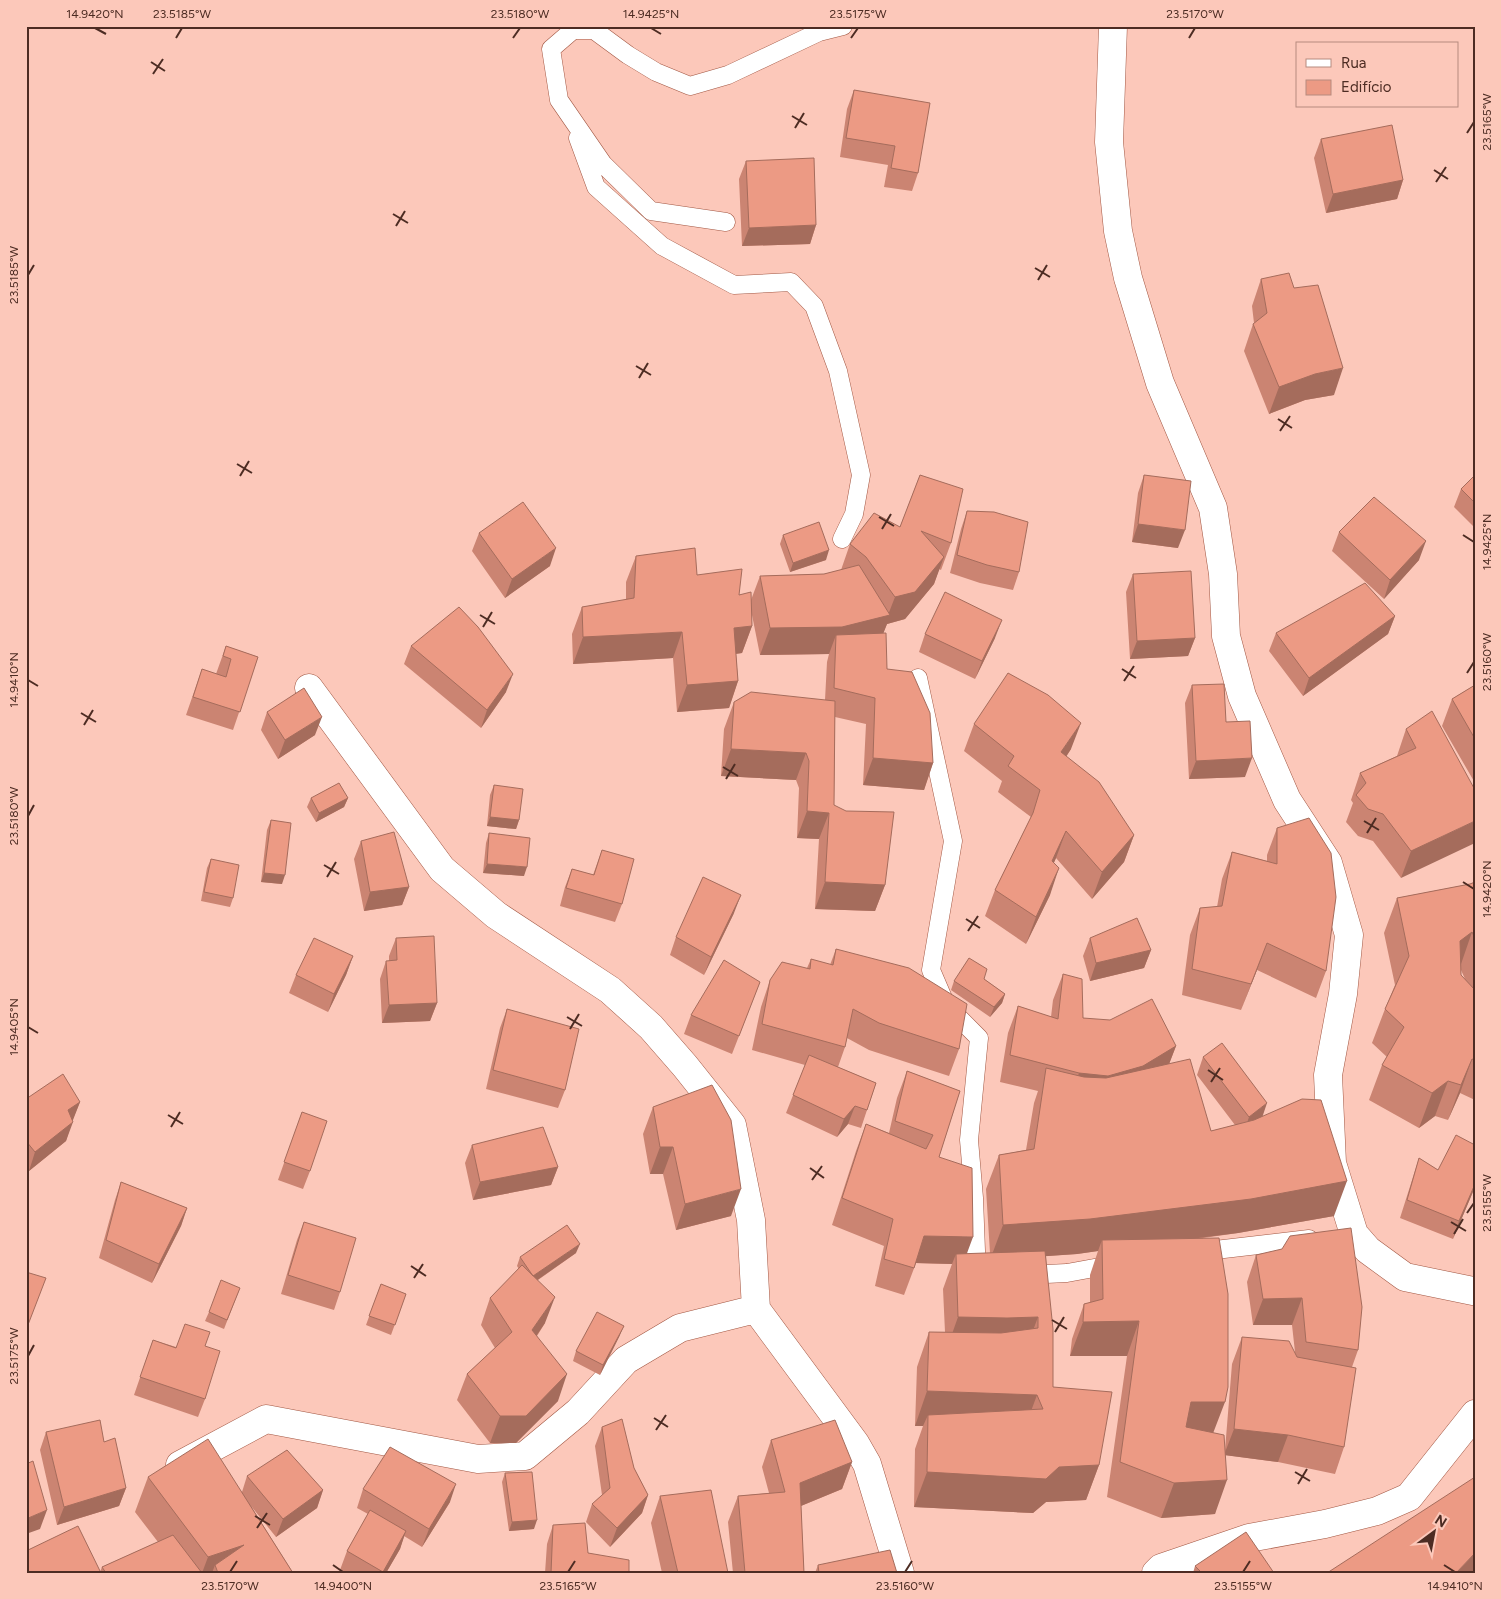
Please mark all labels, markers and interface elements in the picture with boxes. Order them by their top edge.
text: 14.9420°N [66,7,124,21]
text: 23.5185°W [153,7,211,21]
text: 23.5180°W [491,7,550,21]
text: 14.9425°N [623,7,679,21]
text: 23.5175°W [830,7,887,21]
text: 23.5170°W [1166,7,1224,21]
legend [1296,42,1458,108]
text: Rua [1341,54,1366,72]
text: Edifício [1341,78,1392,96]
text: 23.5165°W [1480,93,1494,151]
text: 23.5185°W [7,246,21,304]
text: 14.9425°N [1480,514,1494,570]
text: 23.5160°W [1480,633,1494,691]
text: 14.9410°N [7,652,21,708]
text: 23.5180°W [7,786,21,845]
text: 14.9420°N [1480,860,1494,918]
text: 14.9405°N [7,998,21,1056]
text: 23.5155°W [1480,1174,1494,1232]
text: 23.5175°W [7,1327,21,1384]
north arrow [1408,1506,1458,1556]
text: N [1432,1511,1450,1531]
text: 23.5170°W [201,1579,259,1593]
text: 14.9400°N [314,1579,372,1593]
text: 23.5165°W [539,1579,597,1593]
text: 23.5160°W [876,1579,934,1593]
text: 23.5155°W [1214,1579,1272,1593]
text: 14.9410°N [1427,1579,1483,1593]

